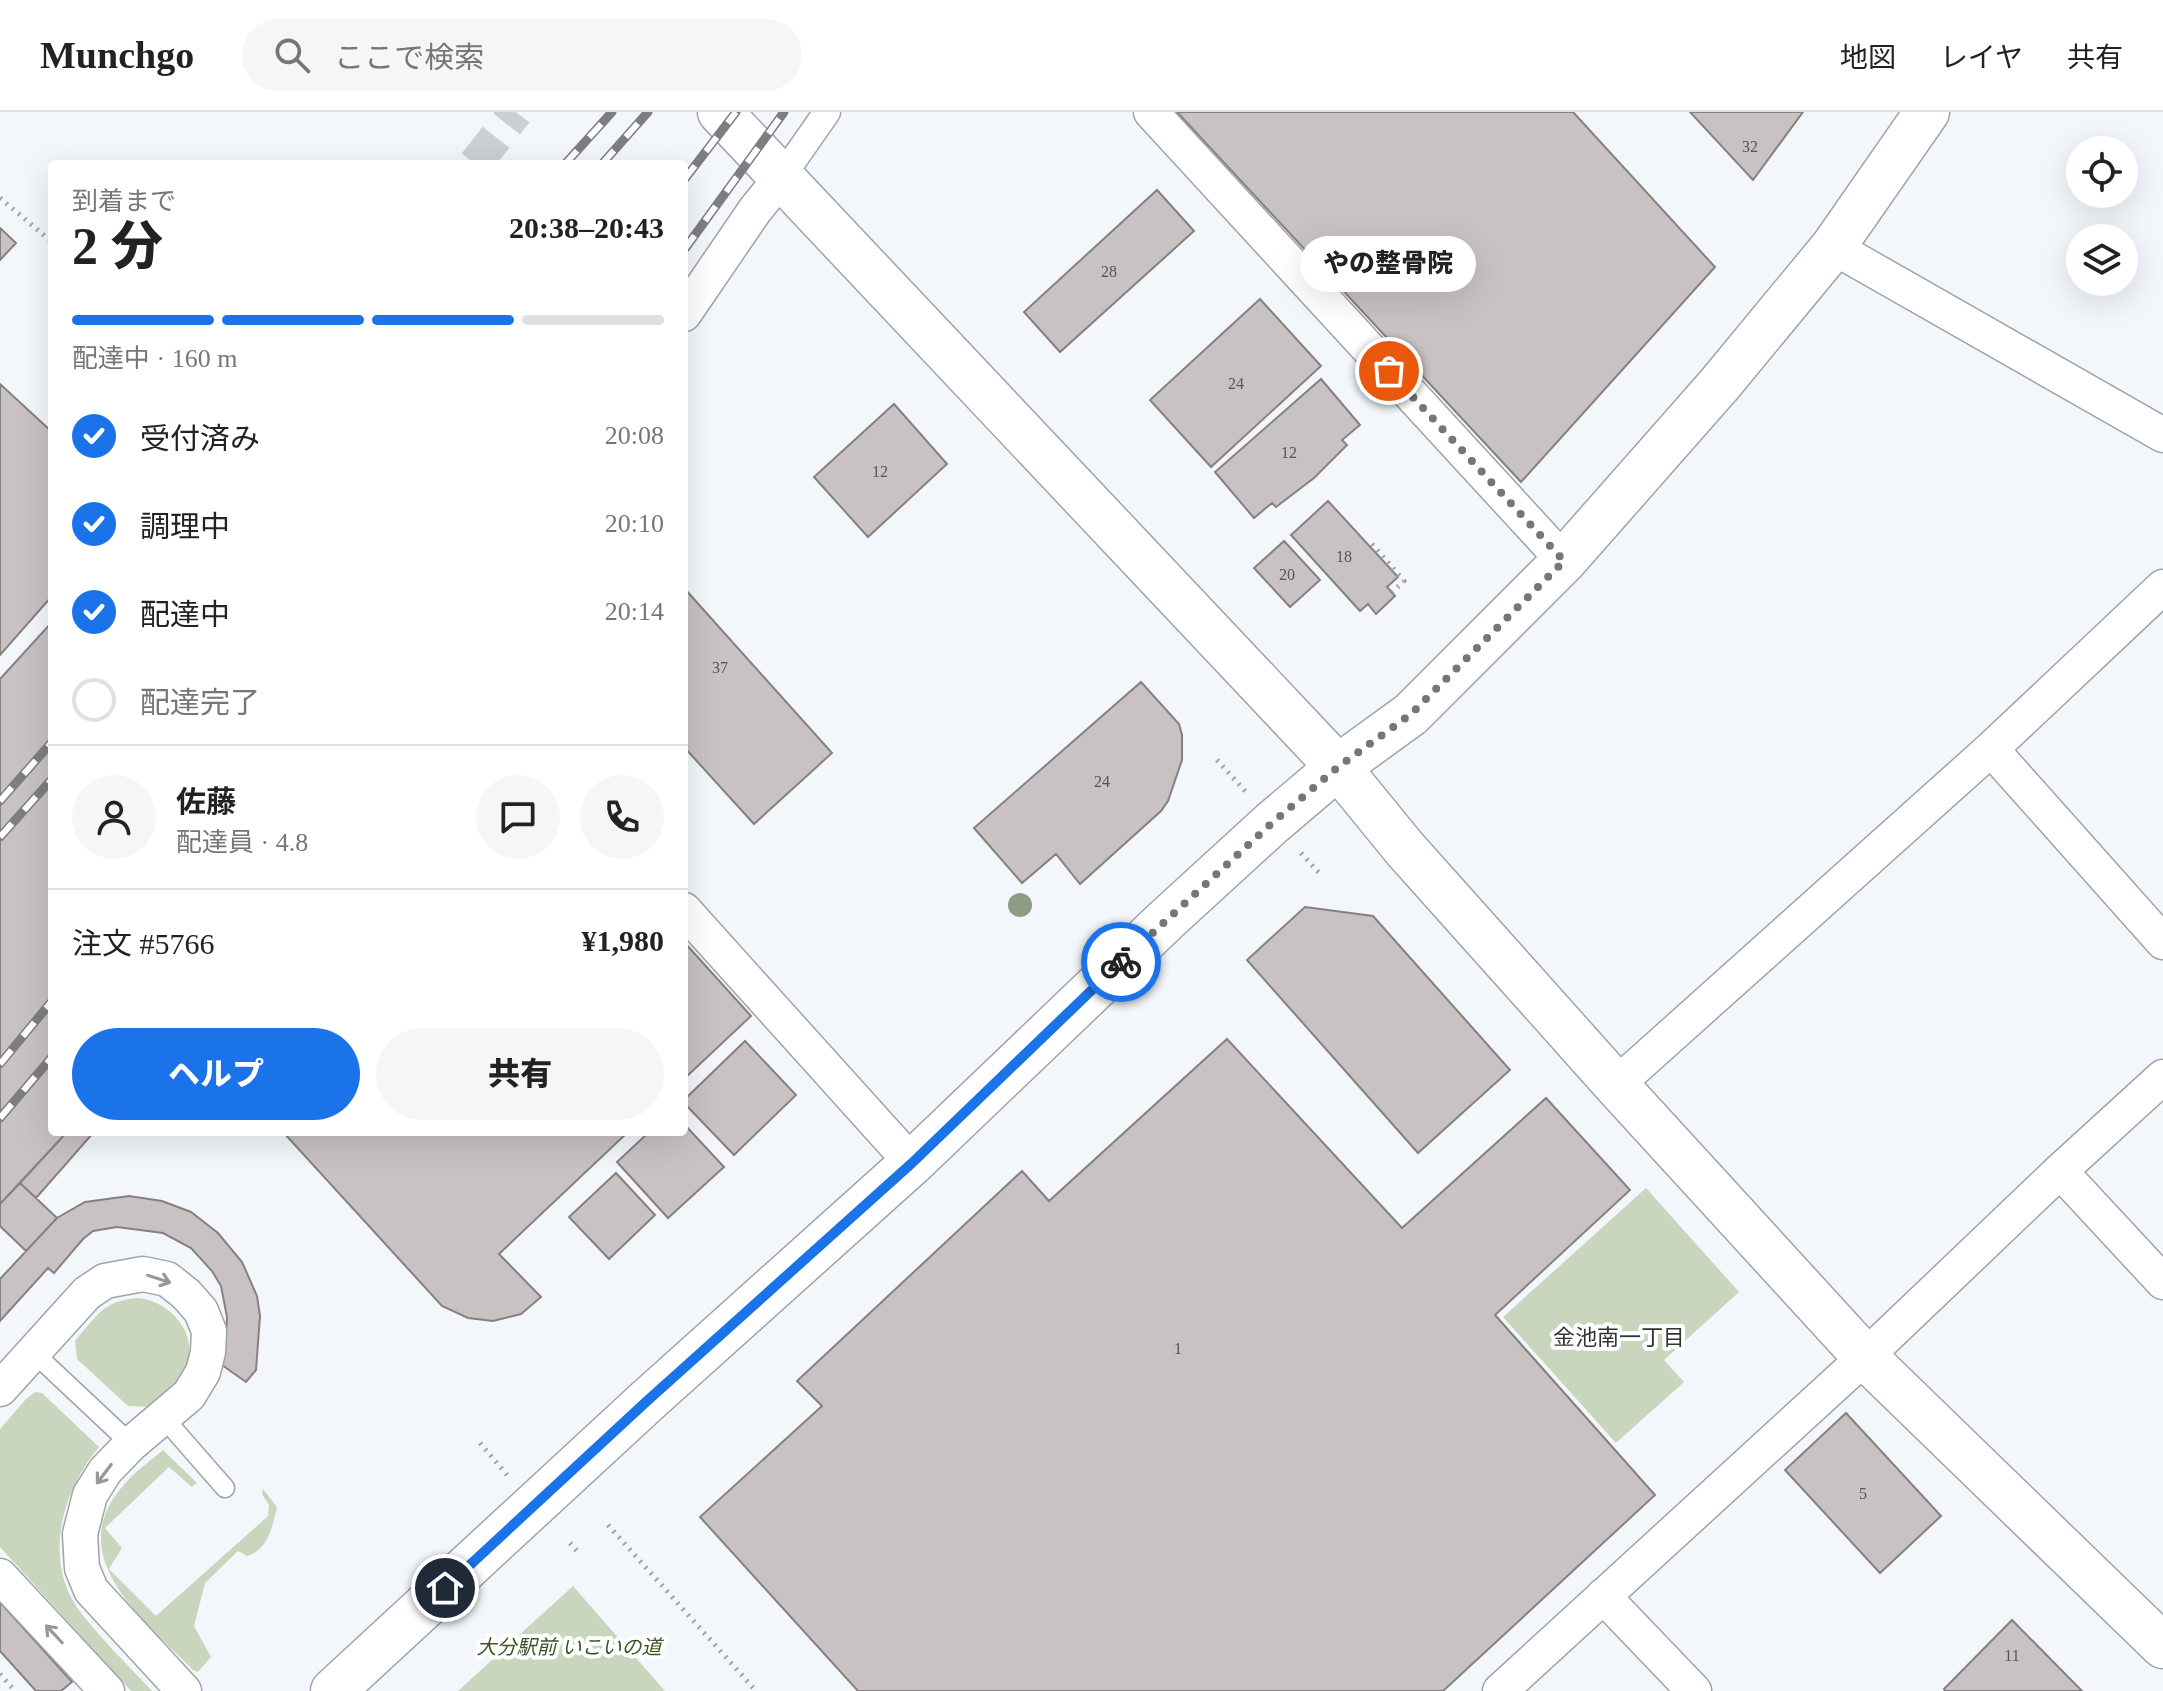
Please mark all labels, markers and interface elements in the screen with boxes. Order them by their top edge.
search box [242,19,802,91]
icon: search [270,33,314,77]
text: Munchgo [40,34,194,76]
text: ここで検索 [334,41,484,74]
text: 地図 [1840,42,1896,73]
text: レイヤ [1940,42,2023,73]
text: 共有 [2067,42,2123,73]
map controls [2066,136,2138,296]
button: locate [2066,136,2138,208]
house number: 32 [1742,138,1758,155]
text: 到着まで [72,187,176,216]
text: 20:38–20:43 [509,211,664,244]
text: 2 分 [72,218,163,275]
button: layers [2066,224,2138,296]
callout: やの整骨院 [1301,235,1477,291]
text: やの整骨院 [1323,249,1453,278]
house number: 28 [1101,263,1117,280]
pin [1355,337,1423,405]
text: 配達中 · 160 m [72,344,237,373]
icon: bag [1367,349,1411,393]
house number: 24 [1228,375,1244,392]
icon: check [72,414,116,458]
text: 20:08 [605,421,664,450]
text: 受付済み [140,422,260,455]
house number: 12 [1281,444,1297,461]
house number: 12 [872,463,888,480]
icon: check [72,502,116,546]
text: 20:10 [605,509,664,538]
text: 調理中 [140,510,230,543]
house number: 18 [1336,548,1352,565]
house number: 20 [1279,566,1295,583]
icon: check [72,590,116,634]
text: 20:14 [605,597,664,626]
text: 配達中 [140,598,230,631]
house number: 37 [712,659,728,676]
text: 配達完了 [140,686,260,719]
house number: 24 [1094,773,1110,790]
button: person [72,775,156,859]
button: chat [476,775,560,859]
button: phone [580,775,664,859]
text: 佐藤 [176,785,236,818]
text: 配達員 · 4.8 [176,828,308,857]
courier [1081,922,1161,1002]
text: ¥1,980 [582,924,664,957]
text: 注文 #5766 [72,927,215,960]
icon: bike [1099,940,1143,984]
button: ヘルプ [72,1028,360,1120]
button: 共有 [376,1028,664,1120]
one-way arrow [146,1272,172,1287]
district label: 金池南一丁目 [1553,1325,1685,1350]
house number: 1 [1174,1340,1182,1357]
one-way arrow [96,1462,113,1484]
house number: 5 [1859,1485,1867,1502]
pin [411,1554,479,1622]
icon: home [423,1566,467,1610]
one-way arrow [44,1624,63,1644]
park label: 大分駅前 いこいの道 [477,1636,664,1658]
house number: 11 [2004,1647,2020,1664]

